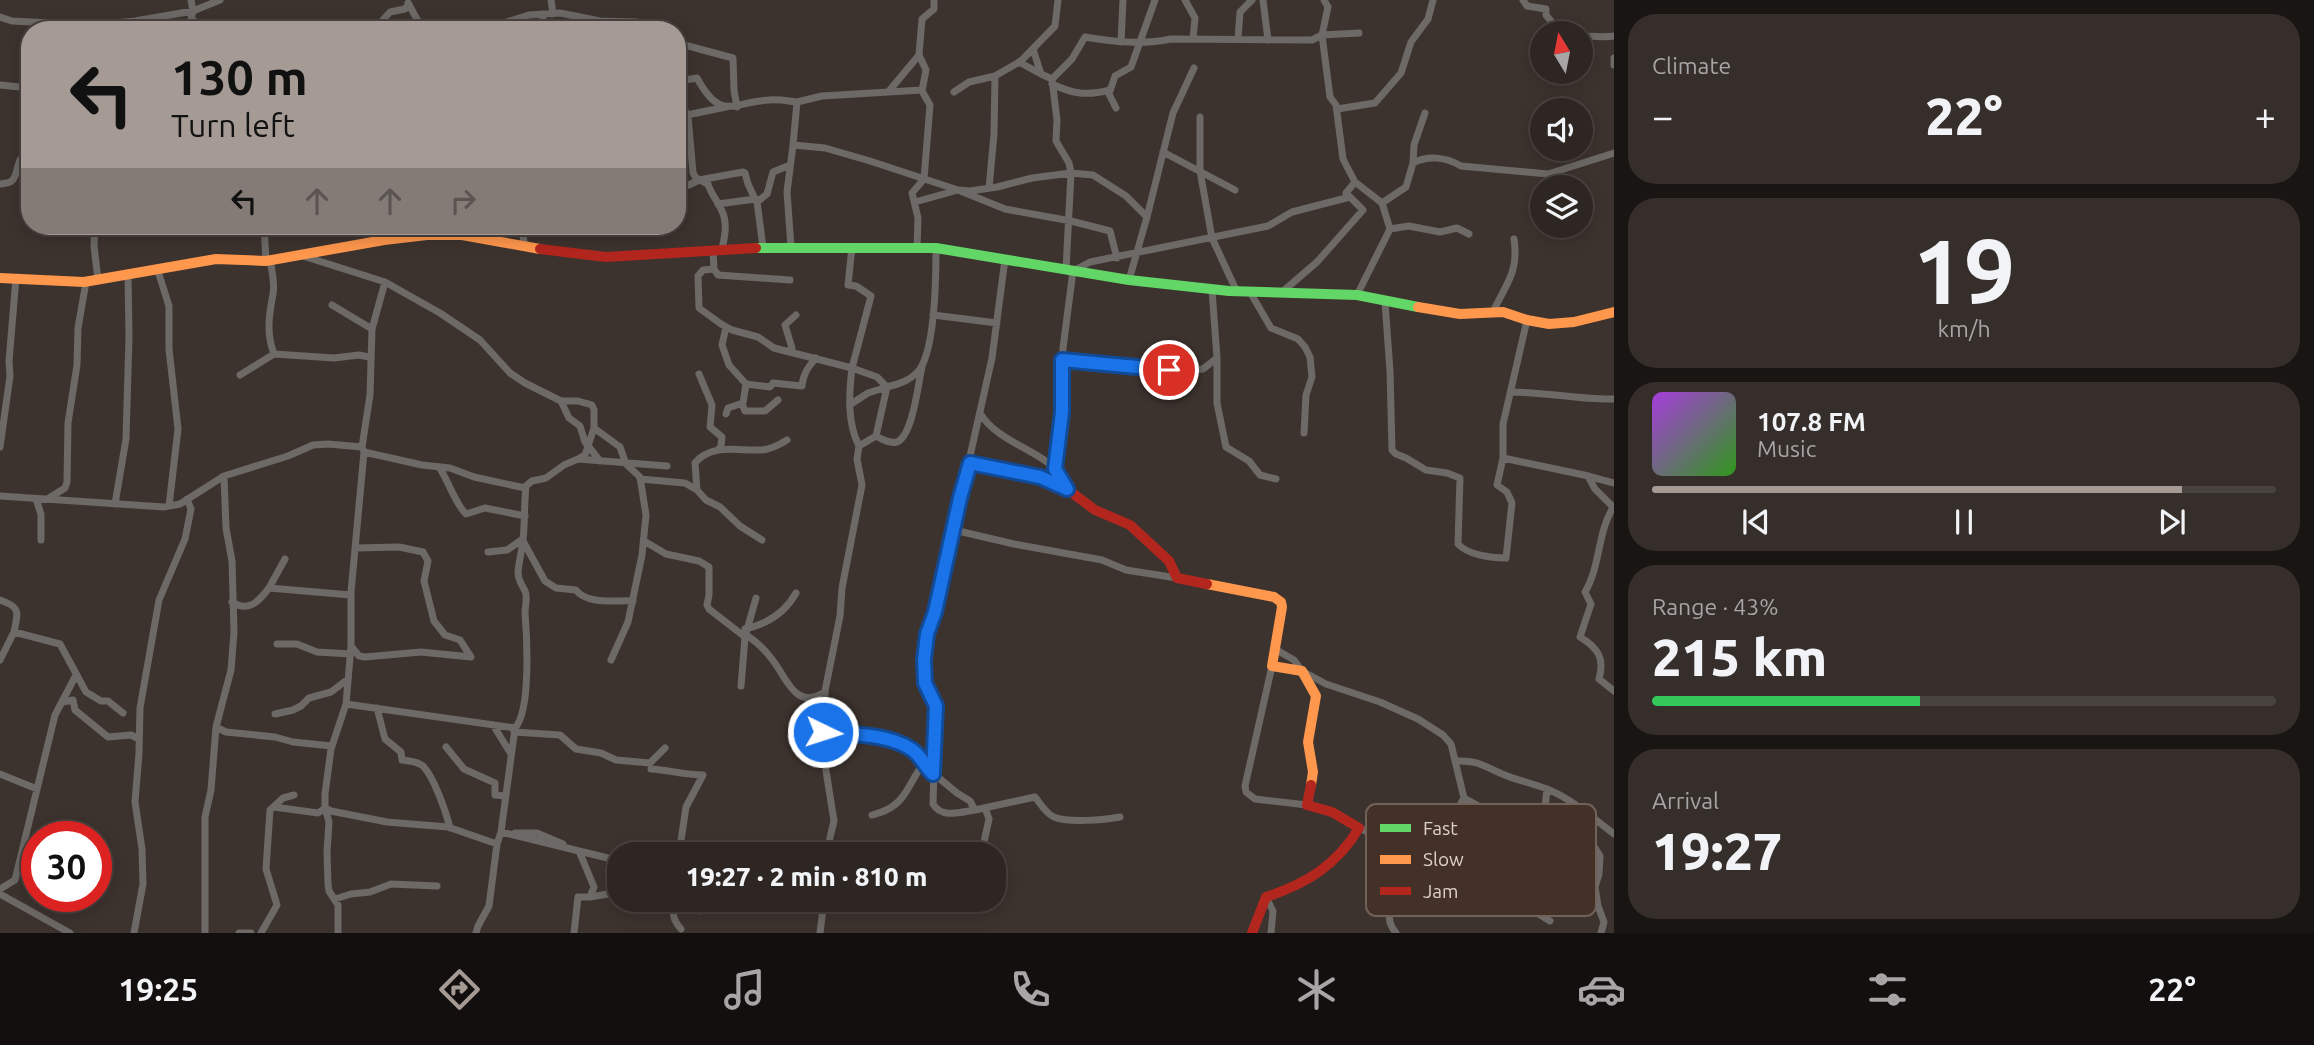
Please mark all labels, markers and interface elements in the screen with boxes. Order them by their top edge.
north arrow [1530,21,1592,84]
map controls [1530,21,1593,238]
icon: left [56,49,147,140]
text: 130 m [171,49,308,104]
text: Climate [1652,53,1731,78]
text: 22° [1925,87,2003,145]
text: − [1652,95,1673,137]
text: + [2255,95,2276,137]
button: sound [1530,98,1593,161]
text: Turn left [171,107,295,143]
button: layers [1530,175,1593,238]
icon: left [225,182,263,220]
icon: ahead [298,182,336,220]
icon: ahead [371,182,409,220]
icon: right [444,182,482,220]
text: 19 [1913,219,2015,321]
text: km/h [1937,316,1991,341]
pin [1139,340,1199,400]
icon: arrive [1150,351,1188,389]
text: 107.8 FM [1757,407,1866,436]
text: Music [1757,436,1816,461]
icon: previous [1737,503,1775,541]
icon: pause [1945,503,1983,541]
icon: next [2153,503,2191,541]
text: Range · 43% [1652,594,1779,619]
text: 215 km [1652,628,1827,686]
position arrow [786,695,860,769]
text: Arrival [1652,788,1719,813]
legend [1366,804,1596,916]
text: Fast [1423,817,1458,839]
speed limit sign: 30 [21,821,112,912]
text: 19:27 [1652,822,1782,880]
text: Slow [1423,848,1464,870]
text: 19:27 · 2 min · 810 m [686,862,927,891]
text: Jam [1423,880,1459,902]
icon: directions [435,965,484,1014]
icon: music [720,965,769,1014]
icon: phone [1006,965,1055,1014]
icon: climate [1292,965,1341,1014]
icon: car [1577,965,1626,1014]
icon: filters [1863,965,1912,1014]
text: 19:25 [118,971,198,1007]
text: 22° [2148,971,2196,1007]

